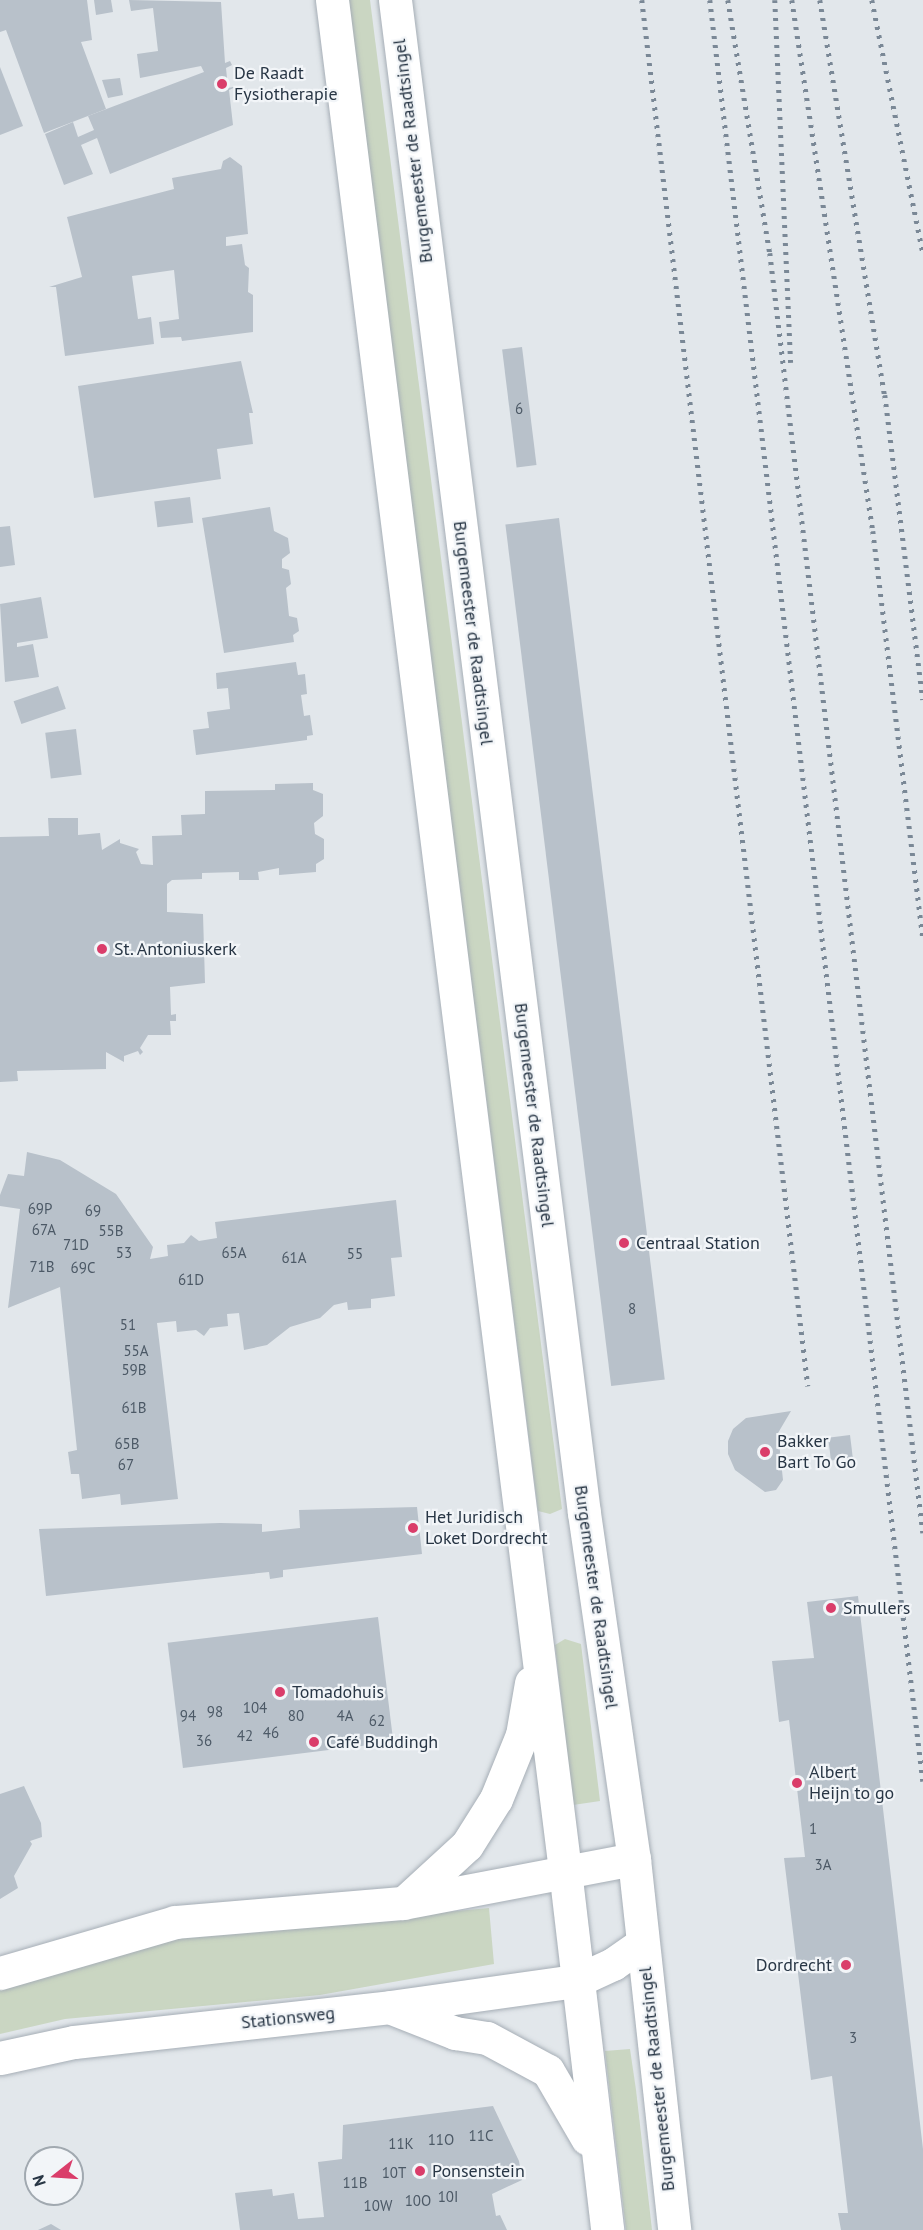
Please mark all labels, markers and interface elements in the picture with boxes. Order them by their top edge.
street label: Burgemeester de Raadtsingel [389,38,437,264]
place label: De Raadt Fysiotherapie [234,63,338,106]
marker: De Raadt Fysiotherapie [215,77,229,91]
house number: 6 [515,400,523,418]
street label: Burgemeester de Raadtsingel [449,520,497,746]
place label: St. Antoniuskerk [114,938,239,960]
marker: St. Antoniuskerk [95,942,109,956]
street label: Burgemeester de Raadtsingel [510,1002,558,1228]
house number: 69P [28,1200,52,1218]
house number: 69 [85,1202,101,1220]
house number: 67A [32,1221,56,1239]
house number: 55B [98,1222,124,1240]
place label: Centraal Station [636,1232,760,1254]
house number: 71D [63,1236,89,1254]
marker: Centraal Station [617,1236,631,1250]
house number: 53 [116,1244,132,1262]
house number: 65A [221,1244,247,1262]
house number: 55 [347,1245,363,1263]
house number: 61A [281,1249,307,1267]
house number: 71B [29,1258,55,1276]
house number: 69C [71,1259,95,1277]
house number: 61D [178,1271,204,1289]
house number: 8 [628,1300,636,1318]
house number: 51 [120,1316,136,1334]
house number: 55A [123,1342,149,1360]
house number: 59B [121,1361,147,1379]
house number: 61B [121,1399,147,1417]
place label: Bakker Bart To Go [777,1431,857,1474]
house number: 65B [114,1435,140,1453]
marker: Bakker Bart To Go [758,1445,772,1459]
house number: 67 [118,1456,134,1474]
street label: Burgemeester de Raadtsingel [570,1484,622,1710]
place label: Het Juridisch Loket Dordrecht [425,1507,548,1550]
marker: Het Juridisch Loket Dordrecht [406,1521,420,1535]
place label: Smullers [843,1597,910,1619]
marker: Smullers [824,1601,838,1615]
place label: Tomadohuis [292,1681,384,1703]
marker: Tomadohuis [273,1685,287,1699]
house number: 104 [243,1699,267,1717]
house number: 98 [207,1703,223,1721]
house number: 94 [180,1707,196,1725]
house number: 80 [288,1707,304,1725]
house number: 4A [337,1707,353,1725]
house number: 62 [369,1712,385,1730]
house number: 46 [263,1724,279,1742]
house number: 42 [237,1727,253,1745]
place label: Café Buddingh [326,1731,438,1753]
house number: 36 [196,1732,212,1750]
marker: Café Buddingh [307,1735,321,1749]
place label: Albert Heijn to go [809,1762,894,1804]
marker: Albert Heijn to go [790,1776,804,1790]
house number: 1 [809,1820,817,1838]
house number: 3A [815,1856,831,1874]
place label: Dordrecht [756,1954,832,1976]
marker: Dordrecht [837,1956,855,1974]
street label: Burgemeester de Raadtsingel [634,1966,680,2192]
street label: Stationsweg [240,2002,336,2034]
house number: 3 [849,2029,857,2047]
house number: 11C [469,2127,493,2145]
house number: 11O [428,2131,454,2149]
house number: 11K [388,2135,414,2153]
north arrow [24,2146,84,2206]
place label: Ponsenstein [432,2160,525,2182]
house number: 10T [382,2164,406,2182]
marker: Ponsenstein [413,2164,427,2178]
text: N [28,2173,50,2189]
house number: 11B [342,2174,368,2192]
house number: 10I [438,2188,458,2206]
house number: 10O [405,2192,431,2210]
house number: 10W [364,2197,392,2215]

